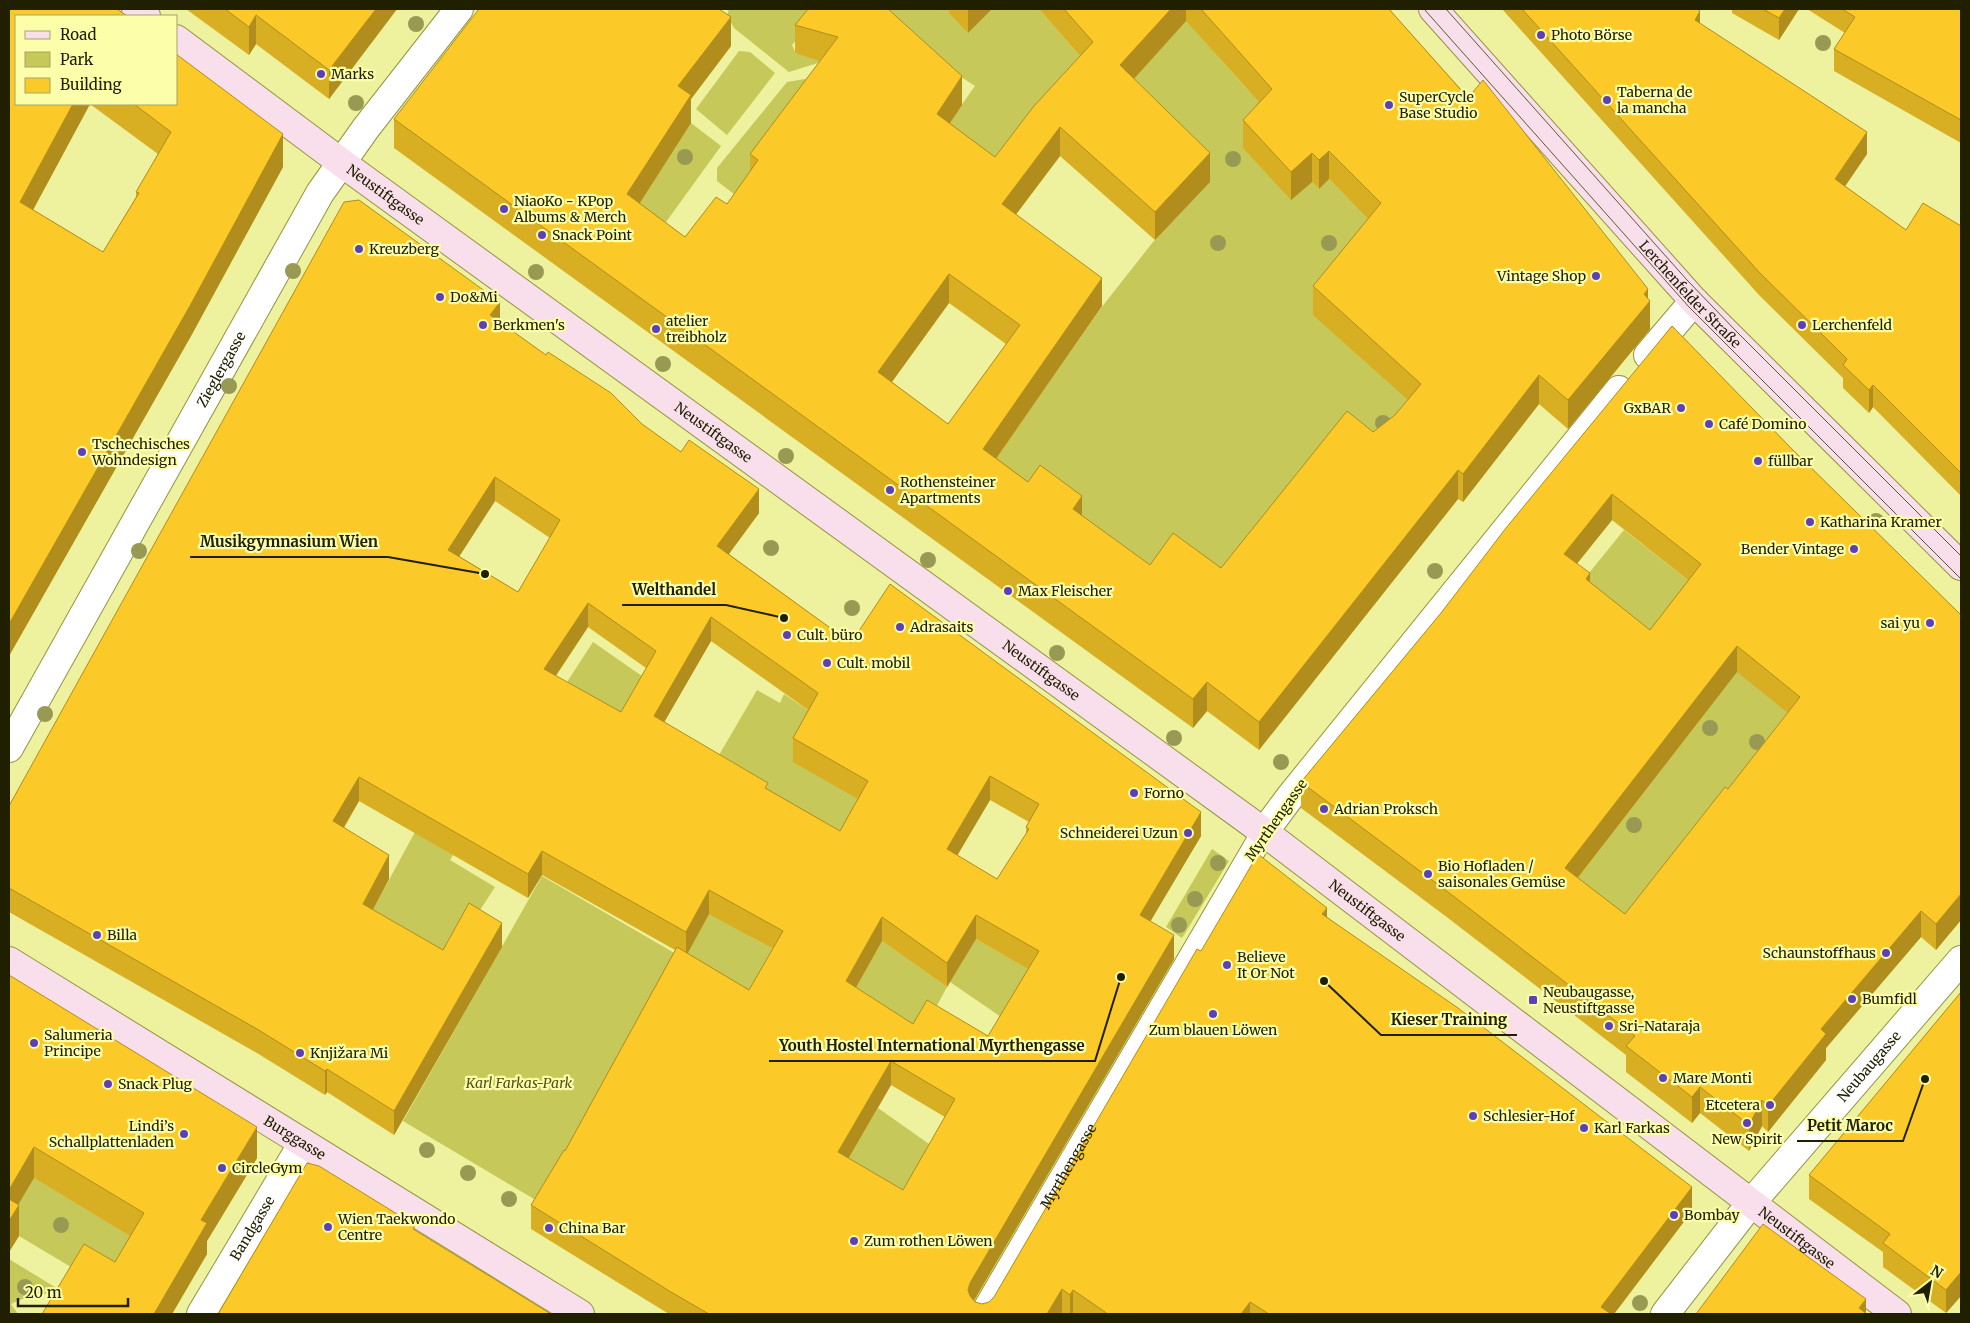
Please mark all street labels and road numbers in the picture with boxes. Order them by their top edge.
street label: Neustiftgasse [343,160,428,229]
street label: Lerchenfelder Straße [1635,237,1745,352]
street label: Zieglergasse [193,328,250,410]
street label: Neustiftgasse [671,398,756,467]
street label: Neustiftgasse [999,636,1083,704]
street label: Myrthengasse [1241,776,1311,864]
street label: Neustiftgasse [1325,876,1409,945]
street label: Neubaugasse [1833,1027,1905,1106]
street label: Burggasse [260,1112,329,1164]
street label: Myrthengasse [1036,1120,1100,1212]
street label: Bandgasse [226,1193,278,1264]
street label: Neustiftgasse [1755,1203,1839,1273]

